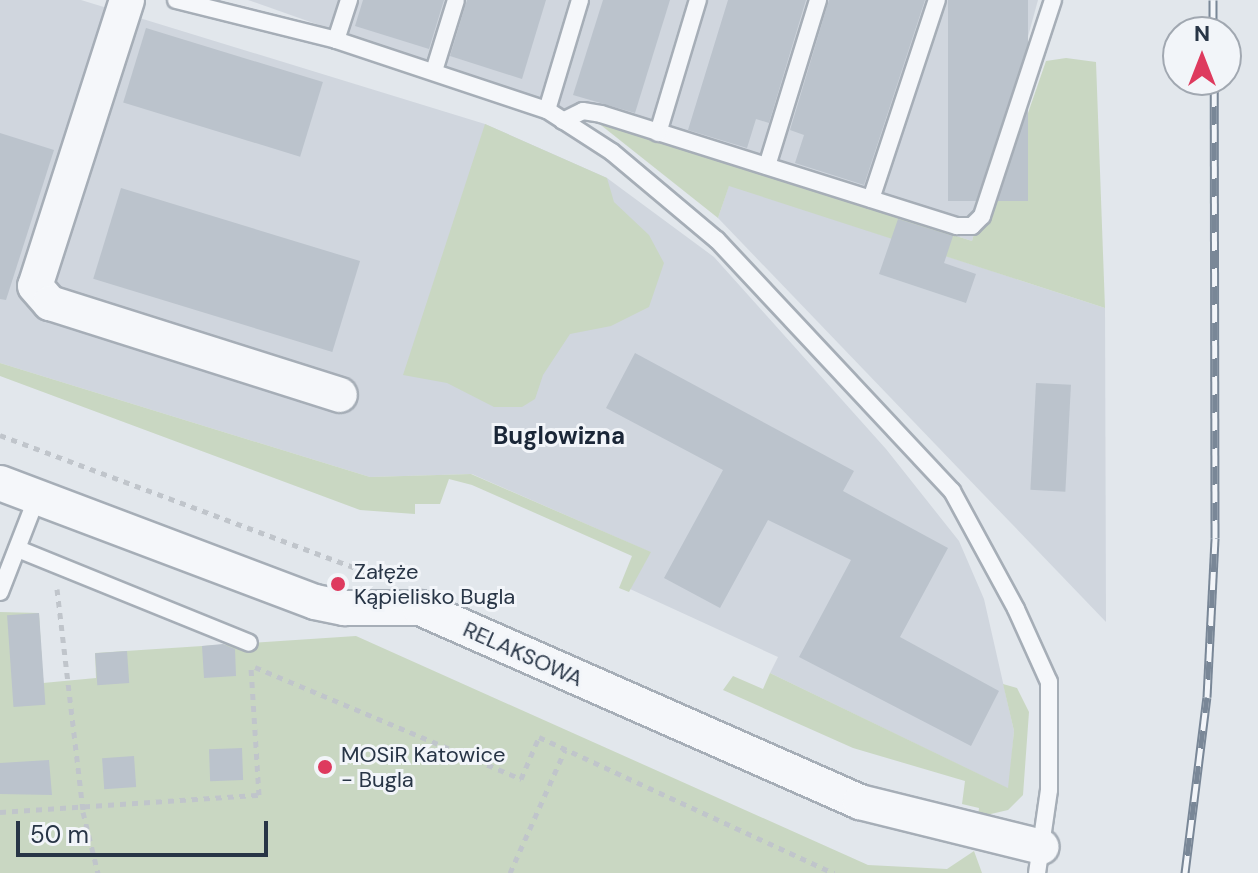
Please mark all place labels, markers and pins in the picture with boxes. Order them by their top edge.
place label: Załęże Kąpielisko Bugla [354,558,515,610]
marker: Załęże Kąpielisko Bugla [329,575,347,593]
place label: MOSiR Katowice - Bugla [341,741,506,792]
marker: MOSiR Katowice - Bugla [316,758,334,776]

